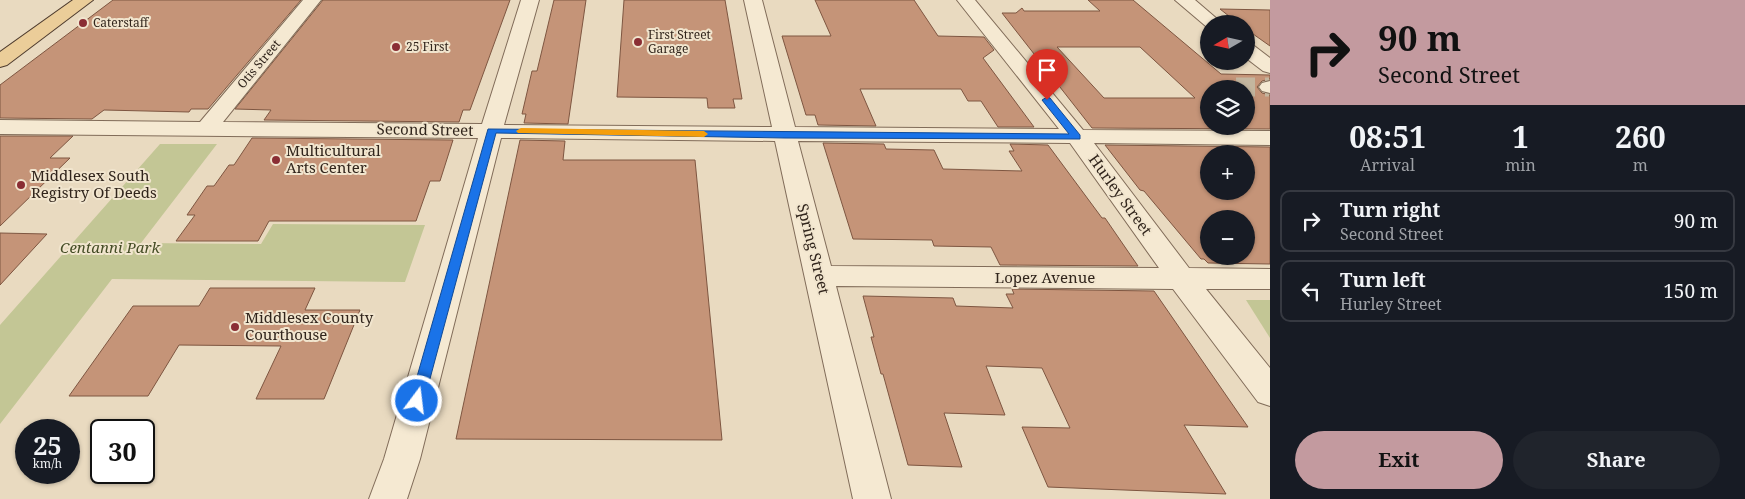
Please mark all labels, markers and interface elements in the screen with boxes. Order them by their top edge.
place label: Caterstaff [93,14,150,31]
text: 90 m [1378,14,1461,61]
north arrow [1200,15,1255,70]
map controls [1200,15,1255,265]
marker: Caterstaff [77,17,89,29]
icon: right [1295,20,1360,85]
place label: First Street Garage [648,26,711,57]
street label: Otis Street [233,36,284,92]
marker: First Street Garage [632,36,644,48]
place label: 25 First [406,38,449,55]
marker: 25 First [390,41,402,53]
pin [1026,49,1068,100]
icon: arrive [1033,56,1061,84]
text: Second Street [1378,59,1520,89]
button: layers [1200,80,1255,135]
text: 08:51 [1349,116,1426,157]
text: 1 [1512,116,1529,157]
text: 260 [1615,116,1666,157]
street label: Second Street [376,118,474,140]
place label: Multicultural Arts Center [286,140,381,177]
button: + [1200,145,1255,200]
street label: Hurley Street [1085,150,1157,239]
marker: Multicultural Arts Center [270,154,282,166]
text: Arrival [1360,154,1415,176]
text: min [1505,154,1536,176]
text: m [1633,154,1648,176]
place label: Middlesex South Registry Of Deeds [31,165,157,202]
marker: Middlesex South Registry Of Deeds [15,179,27,191]
text: Turn right [1340,197,1440,223]
street label: Spring Street [793,201,835,296]
icon: right [1297,207,1325,235]
text: 90 m [1674,208,1718,234]
button: − [1200,210,1255,265]
text: Second Street [1340,223,1443,245]
park label: Centanni Park [60,237,160,257]
street label: Lopez Avenue [995,267,1095,287]
text: Turn left [1340,267,1426,293]
icon: left [1297,277,1325,305]
text: 150 m [1663,278,1718,304]
text: Hurley Street [1340,293,1442,315]
place label: Middlesex County Courthouse [245,307,374,344]
marker: Middlesex County Courthouse [229,321,241,333]
position arrow [390,374,442,426]
speed limit sign: 30 [90,419,155,484]
text: 25 [33,428,62,462]
button: Exit [1295,431,1503,489]
button: Share [1513,431,1720,489]
text: km/h [33,455,62,472]

